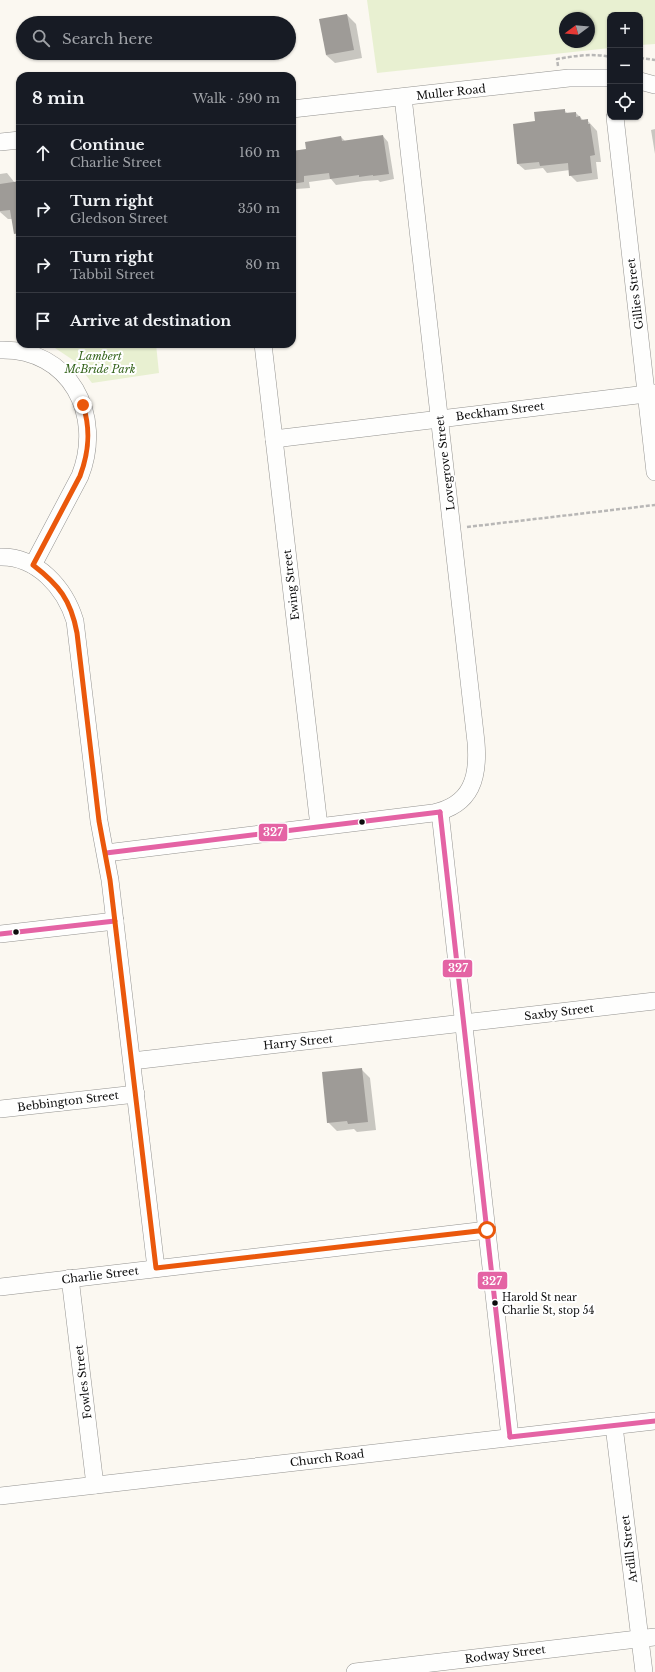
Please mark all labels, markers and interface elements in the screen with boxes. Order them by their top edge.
north arrow [559,12,595,48]
map controls [607,12,643,120]
button: + [607,12,643,48]
search box [16,16,296,60]
icon: search [30,27,52,49]
text: Search here [62,29,153,48]
button: − [607,48,643,84]
street label: Muller Road [415,81,487,103]
button: locate [607,84,643,120]
text: 8 min [32,88,85,109]
text: Walk · 590 m [193,90,280,107]
text: Continue [70,135,145,154]
icon: ahead [32,142,54,164]
text: 160 m [239,144,280,161]
text: Charlie Street [70,154,162,171]
text: Turn right [70,191,153,210]
icon: right [32,198,54,220]
text: 350 m [238,200,280,217]
text: Gledson Street [70,210,168,227]
text: Turn right [70,247,153,266]
icon: right [32,254,54,276]
text: 80 m [245,256,280,273]
street label: Gillies Street [624,257,646,330]
text: Tabbil Street [70,266,155,283]
icon: arrive [32,310,54,332]
text: Arrive at destination [70,311,231,330]
park label: Lambert McBride Park [64,349,136,376]
route end [74,396,92,414]
street label: Beckham Street [455,399,546,423]
street label: Lovegrove Street [432,414,458,511]
street label: Ewing Street [280,548,302,621]
unlabelled marker [357,817,367,827]
line badge: 327 [258,823,288,842]
text: 327 [263,825,283,839]
unlabelled marker [11,927,21,937]
line badge: 327 [442,959,473,978]
text: 327 [448,961,468,975]
street label: Saxby Street [523,1001,595,1023]
street label: Harry Street [263,1031,334,1053]
street label: Bebbington Street [16,1088,120,1114]
route start [478,1221,496,1239]
street label: Charlie Street [61,1263,140,1287]
line badge: 327 [477,1271,508,1290]
text: 327 [482,1274,502,1288]
place label: Harold St near Charlie St, stop 54 [502,1291,594,1317]
marker: Harold St near Charlie St, stop 54 [490,1298,500,1308]
street label: Fowles Street [71,1343,94,1420]
street label: Church Road [289,1446,366,1470]
street label: Ardill Street [618,1513,640,1585]
street label: Rodway Street [464,1642,547,1666]

